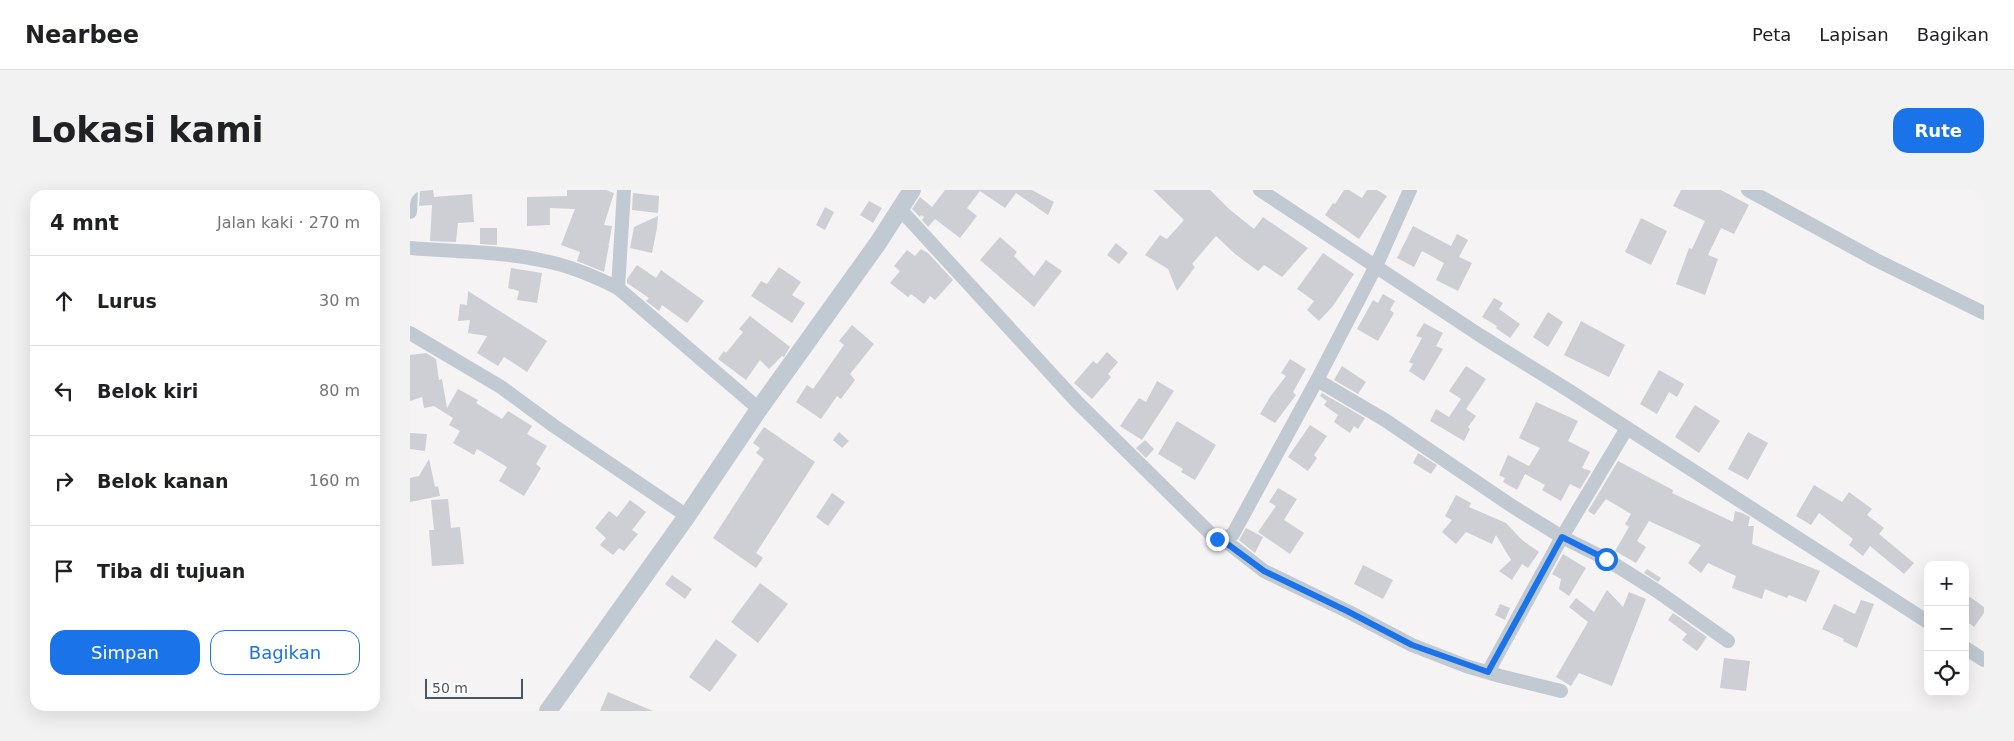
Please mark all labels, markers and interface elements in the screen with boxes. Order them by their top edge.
text: Nearbee [25,21,139,49]
text: Peta [1752,24,1791,45]
text: Lapisan [1819,24,1889,45]
text: Bagikan [1917,24,1989,45]
button: Rute [1893,108,1984,153]
text: Lokasi kami [30,110,264,150]
text: 4 mnt [50,211,119,235]
text: Jalan kaki · 270 m [217,213,360,232]
icon: ahead [50,287,78,315]
text: Lurus [97,290,157,312]
text: 30 m [319,291,360,310]
icon: left [50,377,78,405]
text: Belok kiri [97,380,198,402]
text: 80 m [319,381,360,400]
icon: right [50,467,78,495]
text: Belok kanan [97,470,229,492]
text: 160 m [309,471,360,490]
route end [1206,528,1229,551]
route start [1595,548,1618,571]
icon: arrive [50,557,78,585]
text: Tiba di tujuan [97,560,245,582]
map controls [1924,561,1969,696]
button: + [1924,561,1969,606]
button: − [1924,606,1969,651]
button: Simpan [50,630,200,675]
button: Bagikan [210,630,360,675]
button: locate [1924,651,1969,696]
scale bar [425,676,522,699]
text: 50 m [432,680,468,696]

